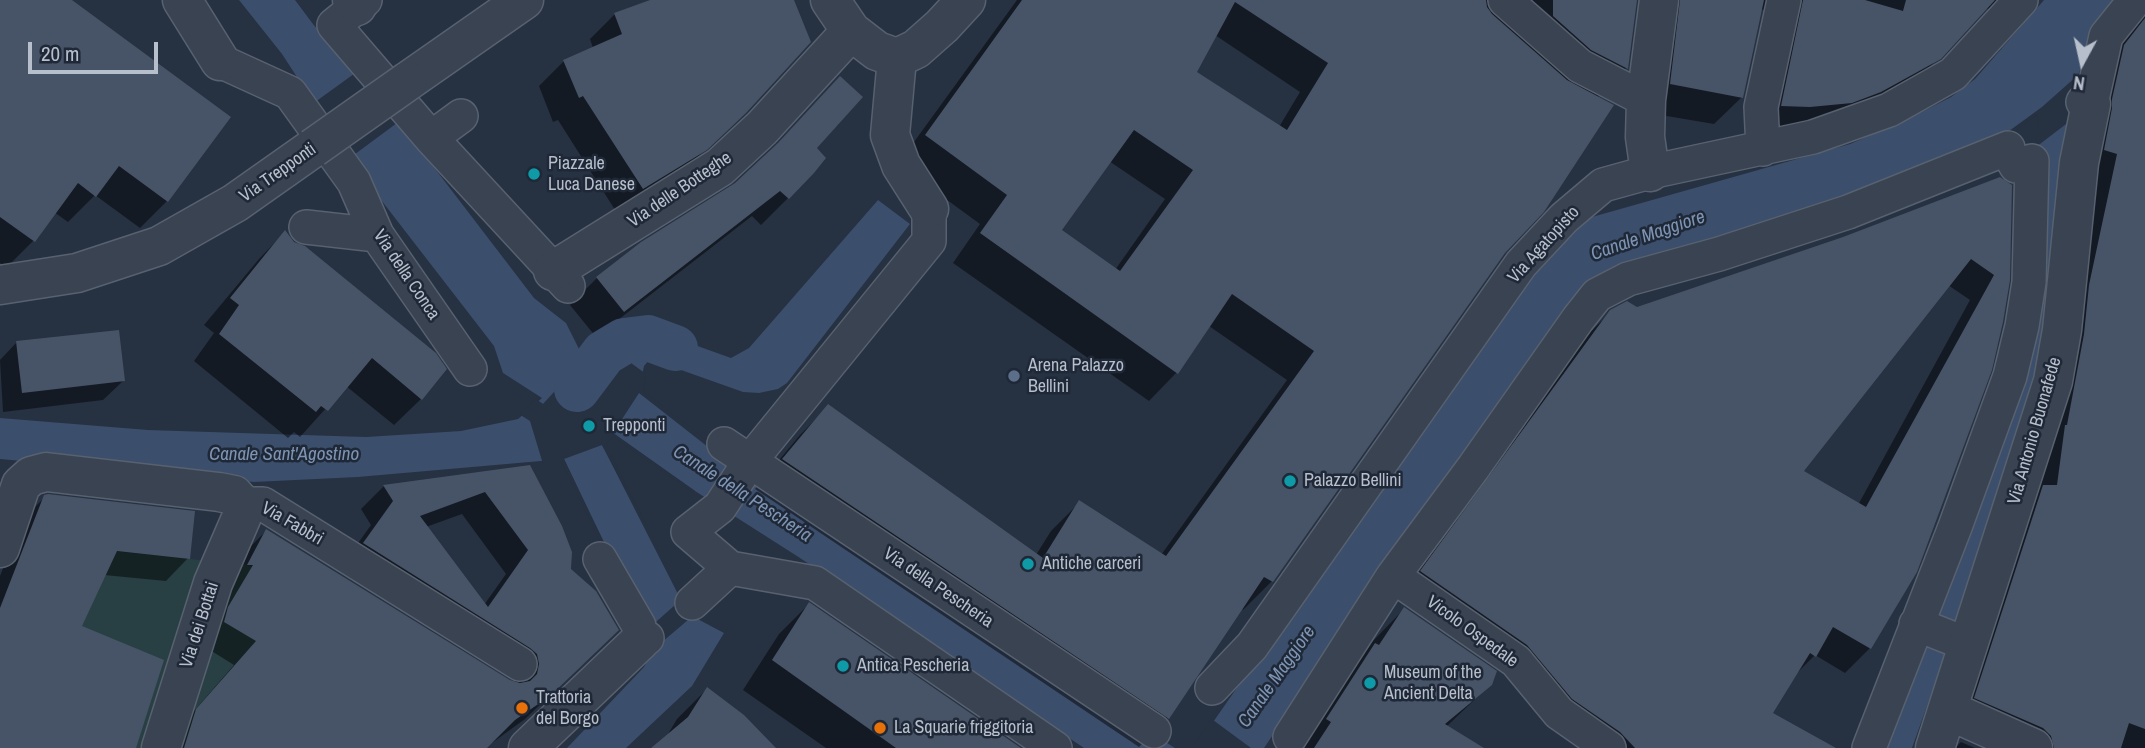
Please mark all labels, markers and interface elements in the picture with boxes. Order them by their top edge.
scale bar [32,28,161,72]
north arrow [2047,28,2117,98]
text: 20 m [41,39,79,68]
text: N [2072,70,2086,97]
street label: Via Trepponti [235,139,321,207]
street label: Via delle Botteghe [624,147,736,233]
place label: Piazzale Luca Danese [548,153,635,196]
marker: Piazzale Luca Danese [526,166,542,182]
street label: Via Agatopisto [1504,202,1584,288]
water label: Canale Maggiore [1588,206,1708,266]
street label: Via della Conca [368,226,444,324]
place label: Arena Palazzo Bellini [1028,355,1124,398]
street label: Via Antonio Buonafede [2004,355,2066,507]
marker: Arena Palazzo Bellini [1006,368,1022,384]
place label: Trepponti [603,415,666,437]
marker: Trepponti [581,418,597,434]
water label: Canale della Pescheria [668,441,816,547]
water label: Canale Sant'Agostino [209,444,359,466]
place label: Palazzo Bellini [1304,470,1402,492]
marker: Palazzo Bellini [1282,473,1298,489]
street label: Via Fabbri [257,498,327,550]
street label: Via della Pescheria [879,543,997,633]
place label: Antiche carceri [1042,553,1141,575]
marker: Antiche carceri [1020,556,1036,572]
street label: Via dei Bottai [176,579,224,671]
street label: Vicolo Ospedale [1422,592,1522,672]
water label: Canale Maggiore [1233,622,1321,732]
place label: Antica Pescheria [857,655,969,677]
marker: Antica Pescheria [835,658,851,674]
place label: Museum of the Ancient Delta [1384,662,1482,704]
marker: Museum of the Ancient Delta [1362,675,1378,691]
place label: Trattoria del Borgo [536,687,599,730]
marker: Trattoria del Borgo [514,700,530,716]
place label: La Squarie friggitoria [894,717,1033,739]
marker: La Squarie friggitoria [872,720,888,736]

